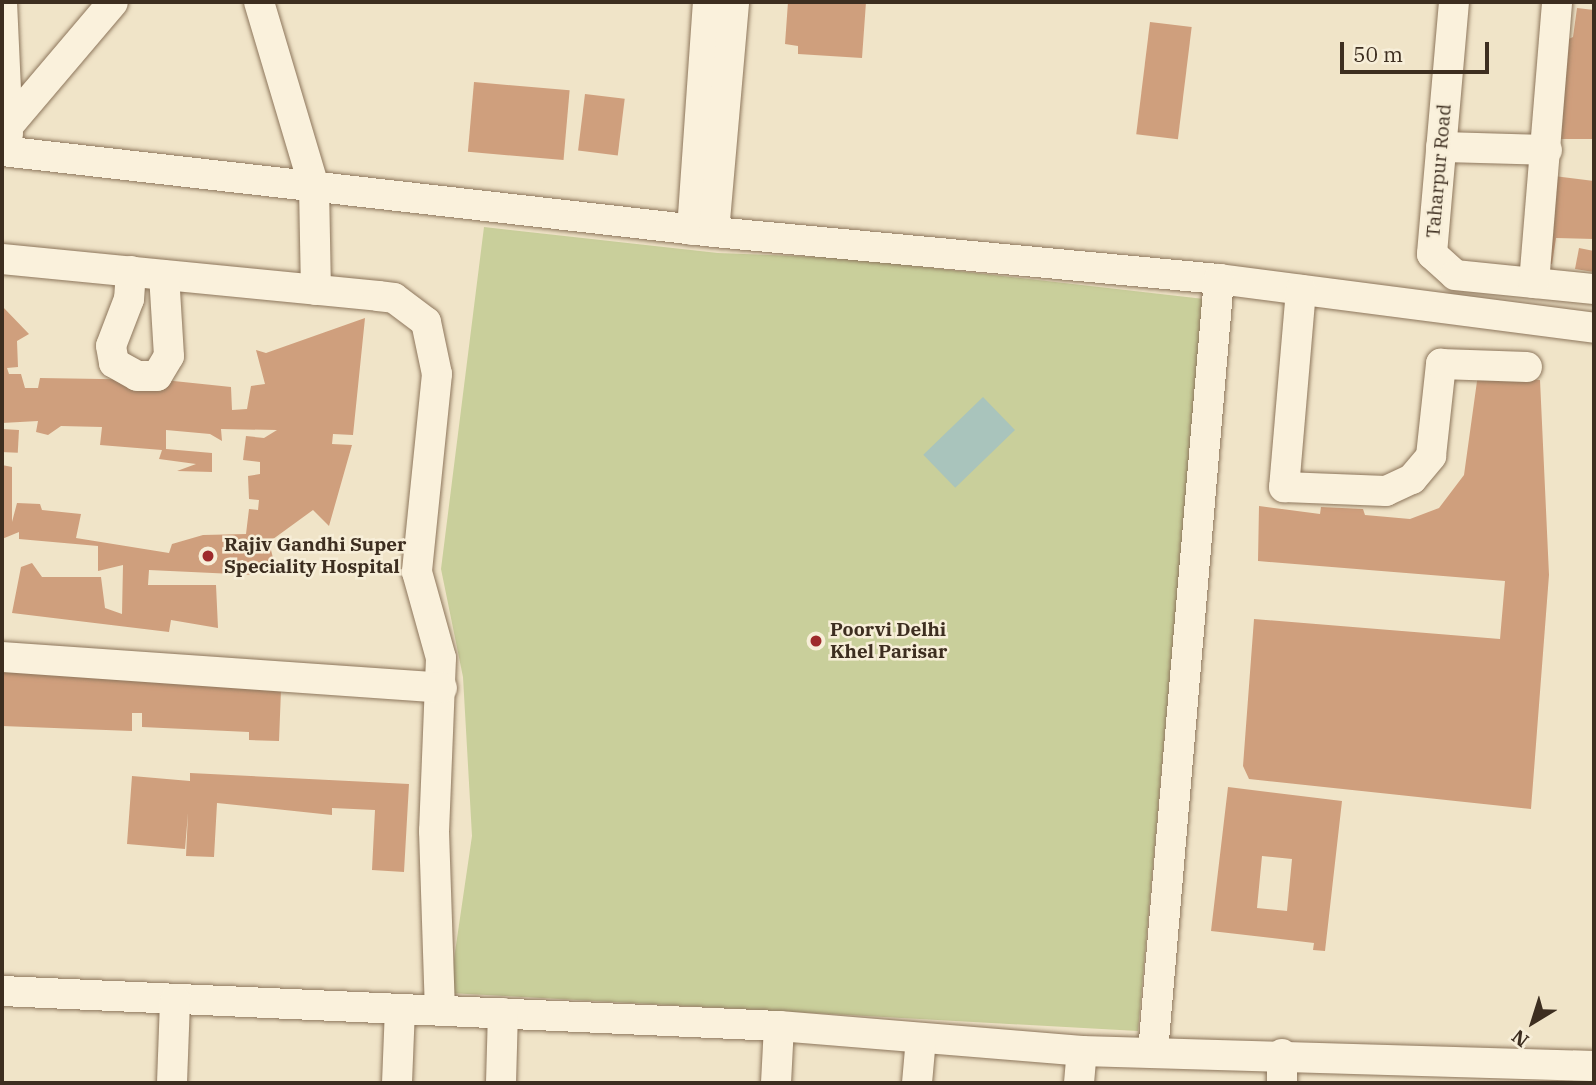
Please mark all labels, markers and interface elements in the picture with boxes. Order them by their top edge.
scale bar [1344,28,1493,72]
text: 50 m [1353,40,1403,68]
street label: Taharpur Road [1422,103,1456,239]
place label: Rajiv Gandhi Super Speciality Hospital [224,534,406,578]
marker: Rajiv Gandhi Super Speciality Hospital [198,546,218,566]
place label: Poorvi Delhi Khel Parisar [830,619,947,663]
marker: Poorvi Delhi Khel Parisar [808,633,824,649]
north arrow [1498,987,1568,1057]
text: N [1507,1024,1533,1053]

